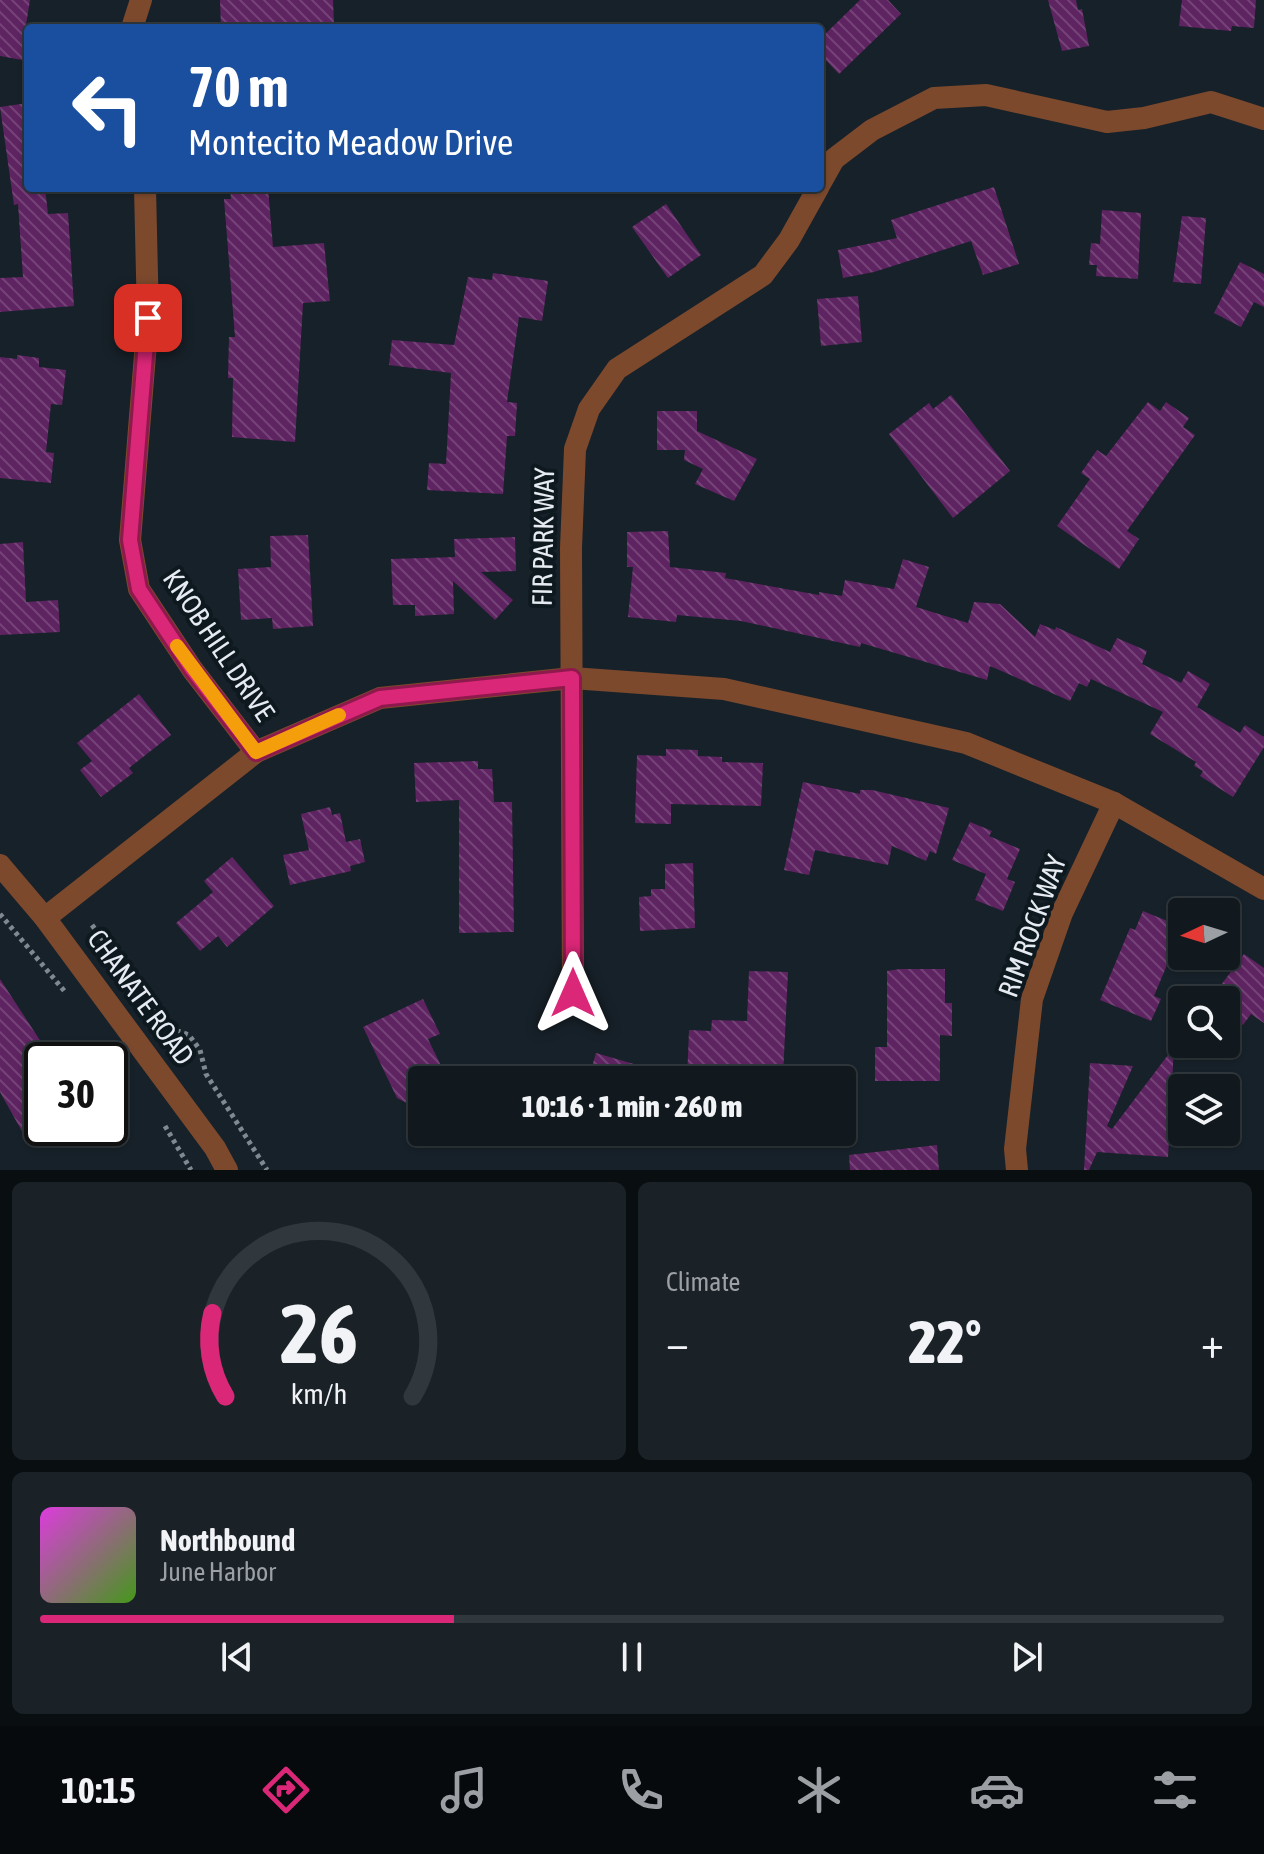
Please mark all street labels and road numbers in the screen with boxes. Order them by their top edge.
street label: FIR PARK WAY [526,467,560,607]
street label: KNOB HILL DRIVE [157,563,281,727]
street label: RIM ROCK WAY [992,850,1073,1001]
street label: CHANATE ROAD [81,923,201,1071]

